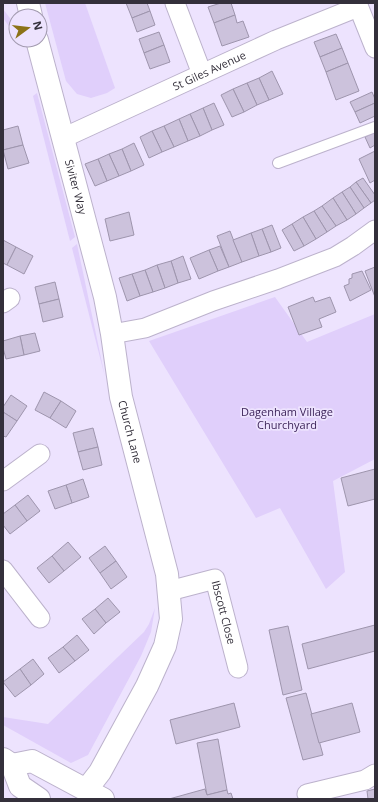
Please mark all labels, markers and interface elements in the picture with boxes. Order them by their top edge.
north arrow [8,8,48,48]
text: N [30,19,47,32]
street label: St Giles Avenue [170,47,248,94]
street label: Siviter Way [62,158,91,216]
street label: Church Lane [115,398,146,465]
park label: Dagenham Village Churchyard [241,404,333,432]
street label: Ibscott Close [209,579,240,646]

